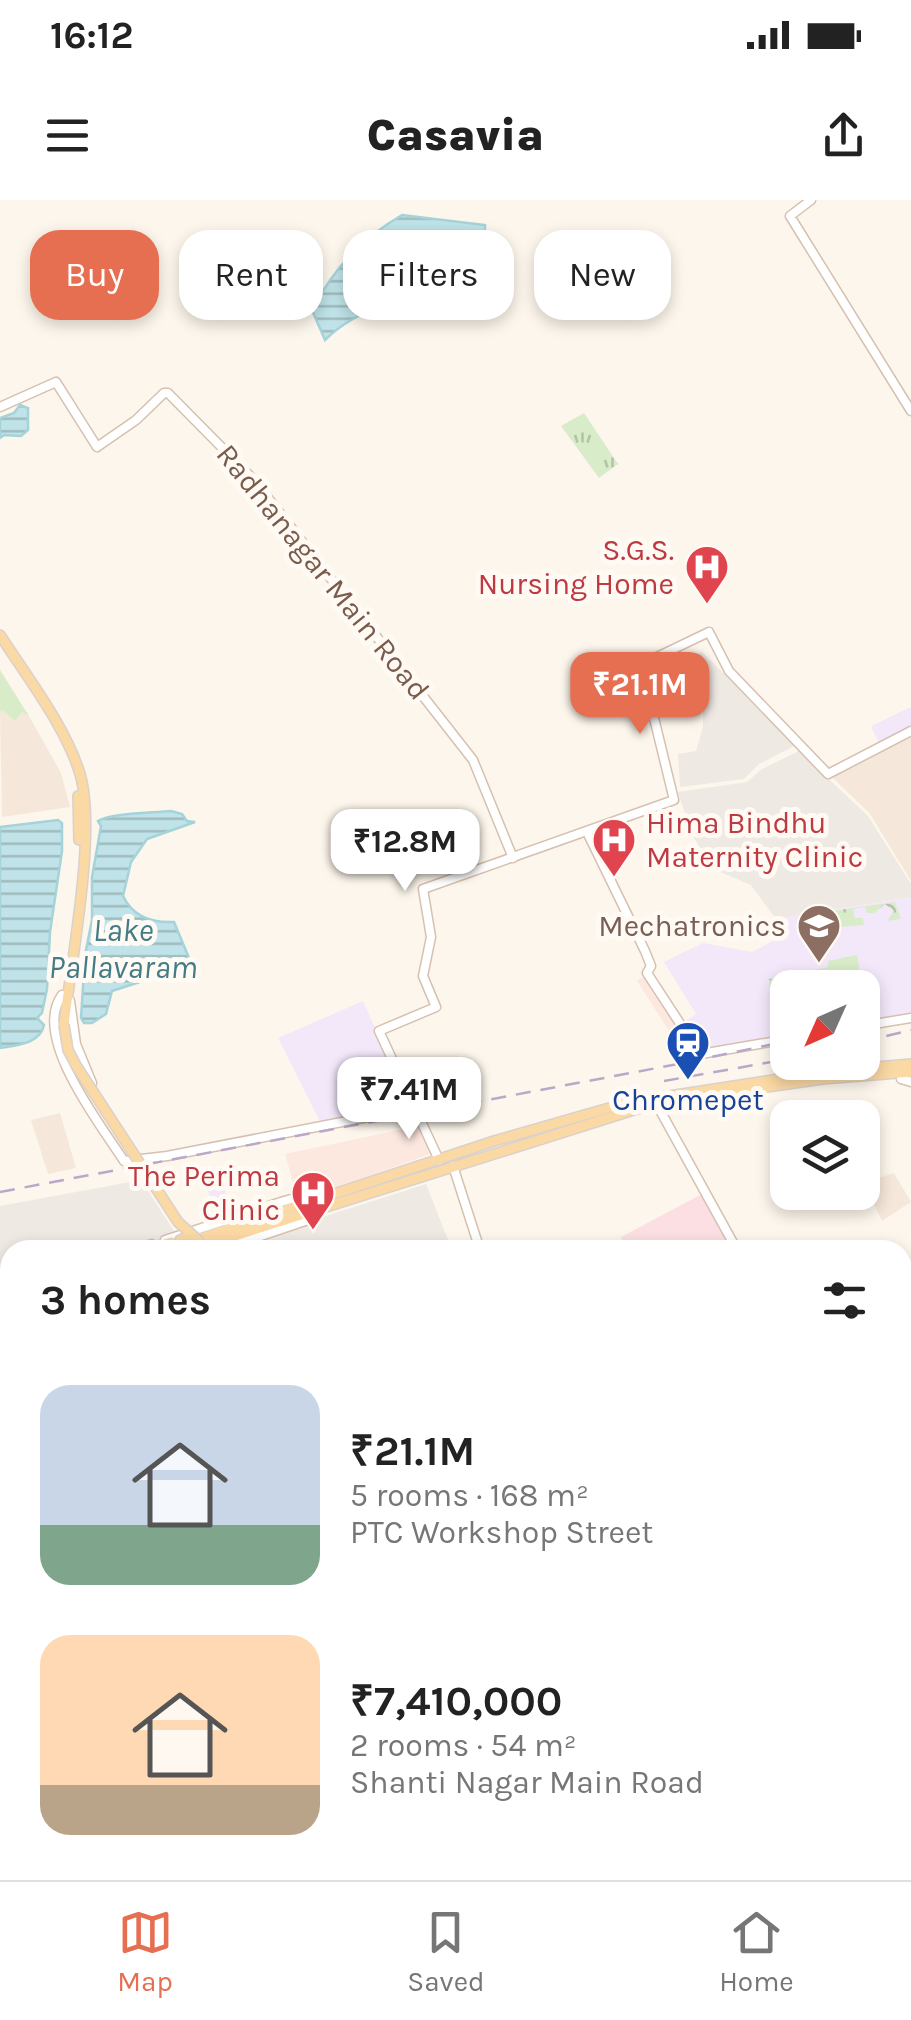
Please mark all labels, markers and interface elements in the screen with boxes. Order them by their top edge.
text: 16:12 [50,13,133,58]
icon: menu [40,108,95,163]
icon: share [816,108,871,163]
text: Casavia [367,109,544,161]
chip: Buy [30,230,159,320]
chip: Rent [179,230,323,320]
chip: Filters [343,230,514,320]
chip: New [534,230,671,320]
street label: Radhanagar Main Road [209,437,437,707]
place label: S.G.S. Nursing Home [478,532,674,602]
hospital icon: S.G.S. Nursing Home [684,544,730,605]
pin: ₹21.1M [559,652,721,737]
text: ₹21.1M [592,666,688,703]
place label: Hima Bindhu Maternity Clinic [646,805,863,875]
pin: ₹12.8M [324,809,486,894]
hospital icon: Hima Bindhu Maternity Clinic [591,817,637,878]
text: ₹12.8M [353,823,457,860]
school or university icon: Mechatronics [796,903,842,964]
place label: Mechatronics [598,908,786,944]
water label: Lake Pallavaram [49,912,198,986]
north arrow [770,970,880,1080]
map controls [770,970,880,1210]
station icon: Chromepet [665,1020,711,1081]
pin: ₹7.41M [328,1057,490,1142]
text: ₹7.41M [359,1071,459,1108]
place label: Chromepet [612,1082,764,1118]
button: layers [770,1100,880,1210]
place label: The Perima Clinic [128,1158,280,1228]
hospital icon: The Perima Clinic [290,1170,336,1231]
icon: filters [817,1273,872,1328]
text: 3 homes [40,1275,211,1325]
icon: home [120,1425,240,1545]
text: ₹21.1M [350,1426,475,1476]
text: 5 rooms · 168 m² [350,1477,589,1514]
text: PTC Workshop Street [350,1514,653,1551]
icon: home [120,1675,240,1795]
text: ₹7,410,000 [350,1676,562,1726]
text: 2 rooms · 54 m² [350,1727,577,1764]
text: Shanti Nagar Main Road [350,1764,704,1801]
tab: Map [117,1905,173,1998]
tab: Saved [407,1905,485,1998]
tab: Home [719,1905,794,1998]

